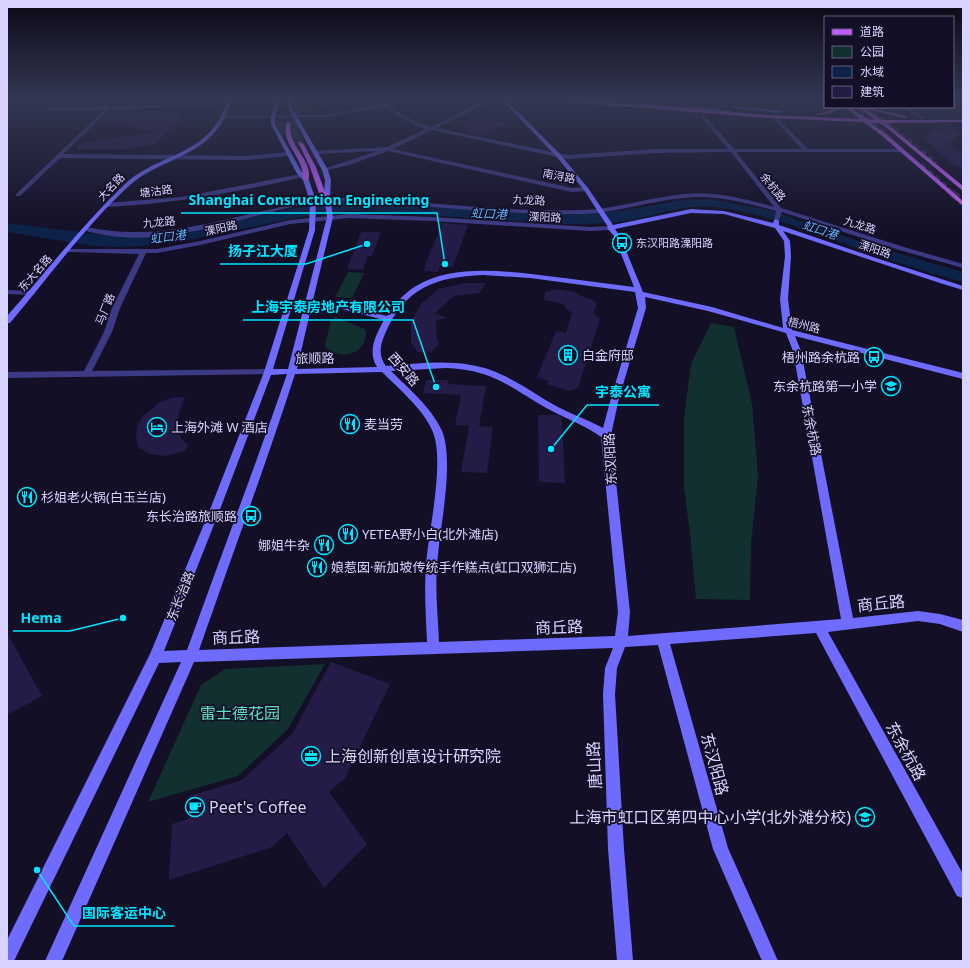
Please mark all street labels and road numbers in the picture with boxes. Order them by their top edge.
street label: 南浔路 [541,165,577,186]
street label: 余杭路 [757,169,790,204]
street label: 大名路 [94,170,127,204]
street label: 塘沽路 [139,181,173,200]
street label: 九龙路 [512,191,546,208]
street label: 溧阳路 [528,208,562,225]
street label: 九龙路 [842,212,878,237]
street label: 九龙路 [142,213,176,230]
street label: 溧阳路 [203,216,239,239]
street label: 溧阳路 [857,236,893,261]
street label: 东大名路 [15,251,55,294]
street label: 马厂路 [91,291,118,327]
street label: 梧州路 [786,313,822,336]
street label: 西安路 [384,348,424,390]
street label: 旅顺路 [295,349,335,367]
street label: 东余杭路 [798,403,826,457]
street label: 东汉阳路 [600,433,620,485]
street label: 东长治路 [162,569,198,623]
street label: 商丘路 [856,590,906,616]
street label: 商丘路 [535,615,583,639]
street label: 商丘路 [212,625,260,649]
street label: 东余杭路 [881,718,931,784]
street label: 东汉阳路 [696,730,734,798]
street label: 唐山路 [582,740,606,790]

